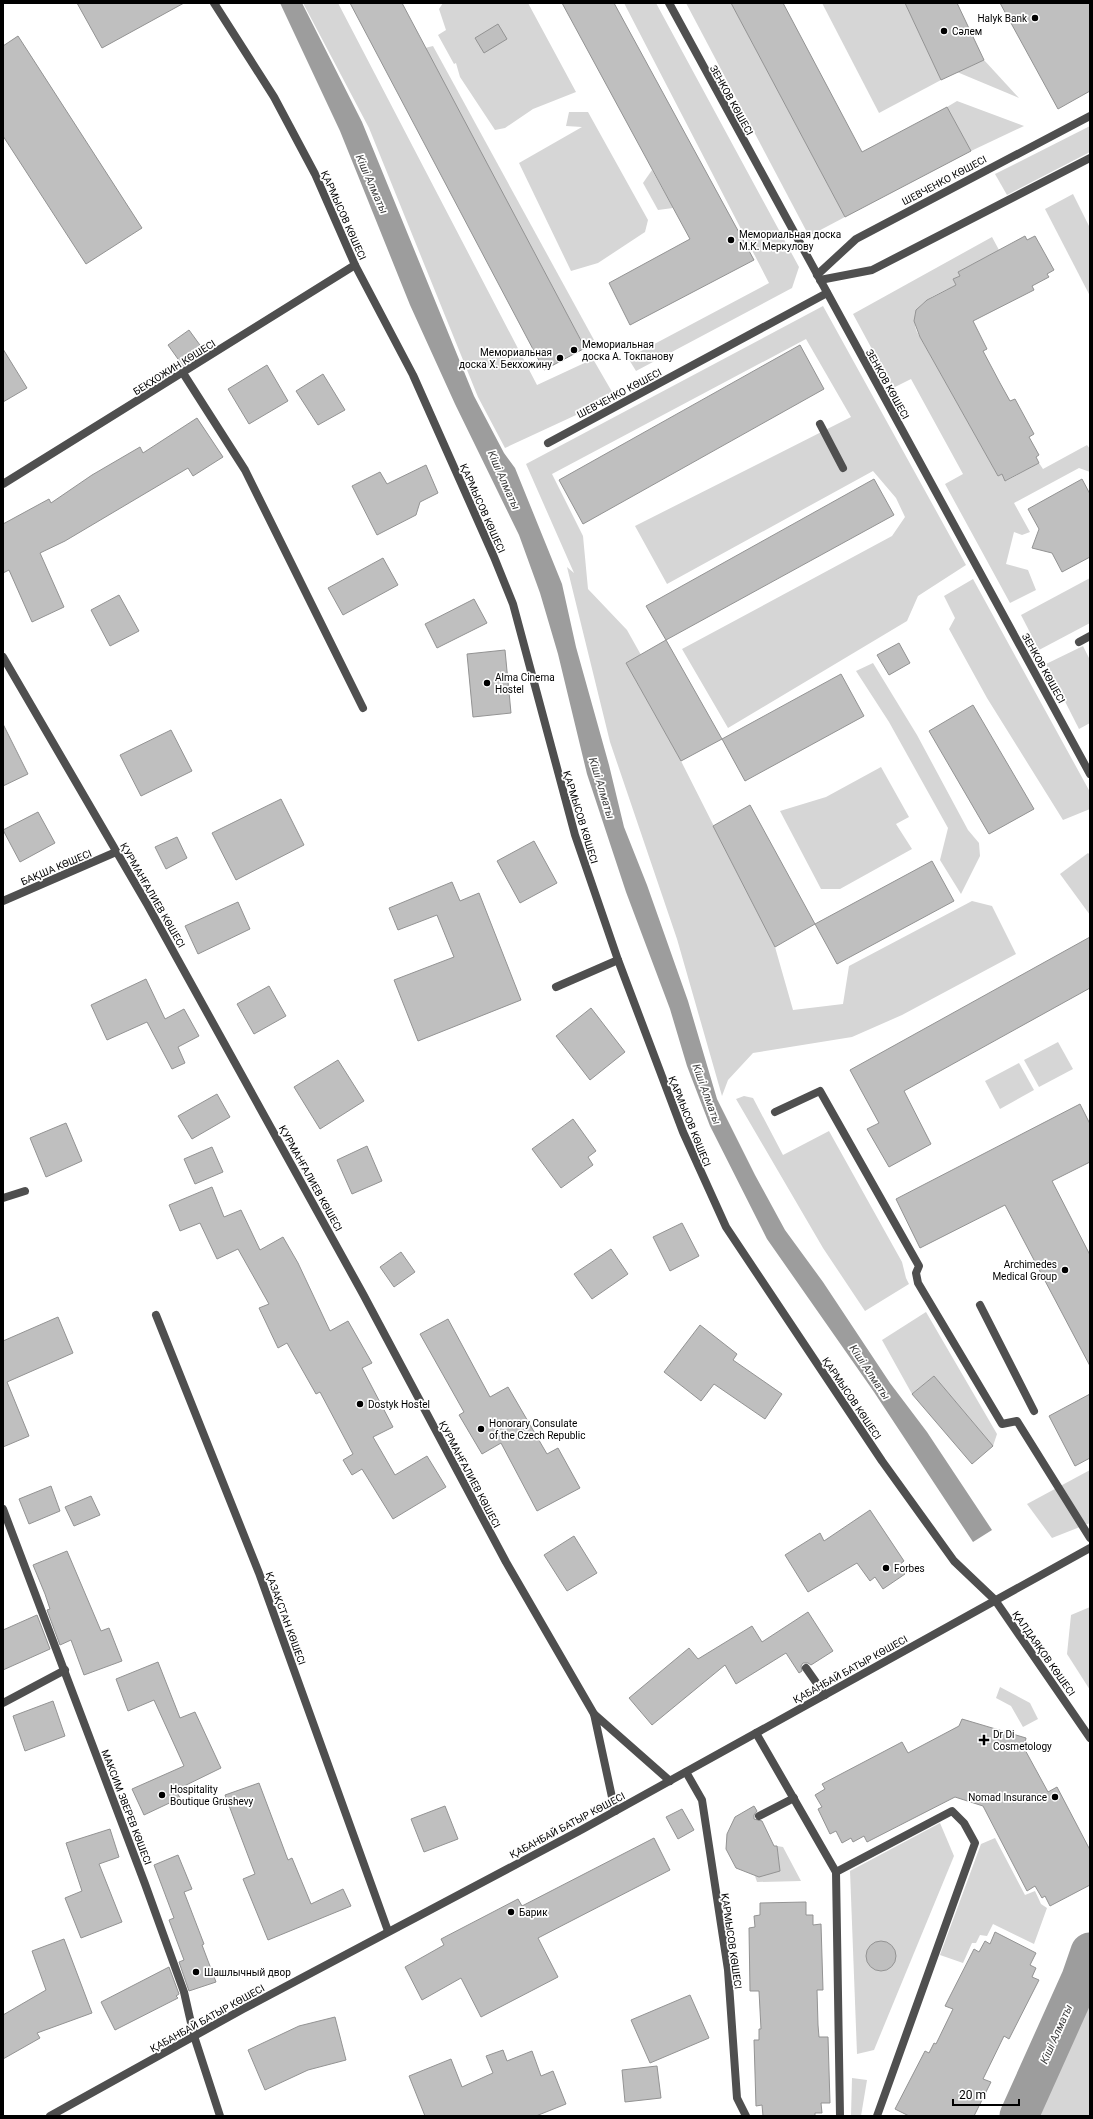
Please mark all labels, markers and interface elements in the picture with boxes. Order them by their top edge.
place label: Halyk Bank [977,13,1028,24]
marker: Halyk Bank [1030,13,1040,23]
marker: Сәлем [939,26,949,36]
place label: Сәлем [952,26,982,37]
street label: ЗЕНКОВ КӨШЕСІ [708,63,755,137]
water label: Кіші Алматы [353,152,390,216]
street label: ШЕВЧЕНКО КӨШЕСІ [900,154,988,207]
street label: ҚАРМЫСОВ КӨШЕСІ [319,169,368,262]
place label: Мемориальная доска М.К. Меркулову [739,229,841,252]
marker: Мемориальная доска М.К. Меркулову [726,235,736,245]
street label: БЕКХОЖИН КӨШЕСІ [131,338,217,397]
place label: Мемориальная доска А. Токпанову [582,339,674,362]
marker: Мемориальная доска А. Токпанову [569,345,579,355]
place label: Мемориальная доска Х. Бекхожину [459,347,552,370]
street label: ЗЕНКОВ КӨШЕСІ [864,347,911,421]
marker: Мемориальная доска Х. Бекхожину [555,353,565,363]
street label: ШЕВЧЕНКО КӨШЕСІ [575,367,663,420]
water label: Кіші Алматы [485,448,522,512]
street label: ҚАРМЫСОВ КӨШЕСІ [458,462,507,555]
street label: ЗЕНКОВ КӨШЕСІ [1020,631,1067,705]
place label: Alma Cinema Hostel [495,672,555,695]
marker: Alma Cinema Hostel [482,678,492,688]
water label: Кіші Алматы [586,756,617,821]
street label: ҚАРМЫСОВ КӨШЕСІ [561,769,600,865]
street label: ҚУРМАНҒАЛИЕВ КӨШЕСІ [118,841,187,950]
street label: БАҚША КӨШЕСІ [19,848,93,887]
water label: Кіші Алматы [690,1062,724,1126]
street label: ҚАРМЫСОВ КӨШЕСІ [666,1074,713,1168]
street label: ҚУРМАНҒАЛИЕВ КӨШЕСІ [277,1123,344,1233]
place label: Archimedes Medical Group [992,1259,1057,1282]
marker: Archimedes Medical Group [1060,1265,1070,1275]
water label: Кіші Алматы [846,1342,893,1402]
street label: ҚАРМЫСОВ КӨШЕСІ [820,1355,883,1441]
marker: Dostyk Hostel [355,1399,365,1409]
place label: Dostyk Hostel [368,1399,430,1410]
place label: Honorary Consulate of the Czech Republic [489,1418,585,1441]
street label: ҚУРМАНҒАЛИЕВ КӨШЕСІ [437,1419,502,1529]
marker: Honorary Consulate of the Czech Republic [476,1424,486,1434]
marker: Forbes [881,1563,891,1573]
place label: Forbes [894,1563,925,1574]
street label: ҚАЗАҚСТАН КӨШЕСІ [264,1570,308,1666]
street label: ҚАЛДАЯҚОВ КӨШЕСІ [1010,1609,1077,1698]
street label: ҚАБАНБАЙ БАТЫР КӨШЕСІ [791,1632,909,1706]
place label: Dr Di Cosmetology [993,1729,1052,1752]
marker: Dr Di Cosmetology [978,1734,990,1746]
street label: МАКСИМ ЗВЕРЕВ КӨШЕСІ [99,1748,154,1866]
place label: Hospitality Boutique Grushevy [170,1784,254,1807]
street label: ҚАБАНБАЙ БАТЫР КӨШЕСІ [507,1789,627,1861]
marker: Hospitality Boutique Grushevy [157,1790,167,1800]
place label: Nomad Insurance [968,1792,1047,1803]
marker: Nomad Insurance [1050,1792,1060,1802]
street label: ҚАРМЫСОВ КӨШЕСІ [719,1892,744,1990]
marker: Барик [506,1907,516,1917]
place label: Барик [519,1907,548,1918]
marker: Шашлычный двор [191,1967,201,1977]
place label: Шашлычный двор [204,1967,291,1978]
street label: ҚАБАНБАЙ БАТЫР КӨШЕСІ [148,1981,266,2055]
water label: Кіші Алматы [1038,2002,1075,2066]
scale bar [953,2081,1019,2107]
text: 20 m [959,2088,986,2102]

